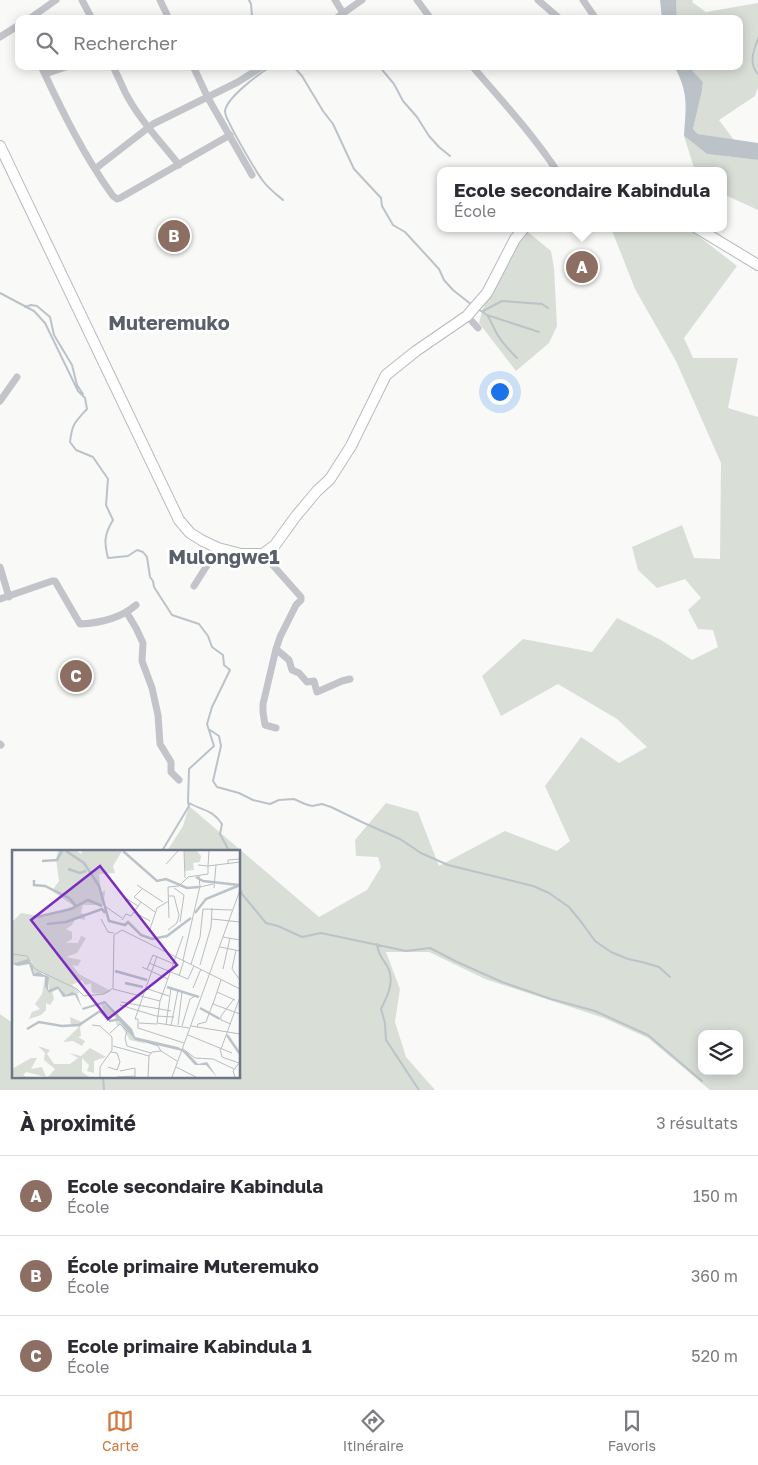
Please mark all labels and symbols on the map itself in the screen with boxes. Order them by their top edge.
pin: B [158,217,190,255]
pin: A [566,248,598,286]
district label: Muteremuko [108,310,230,334]
your location [487,379,513,405]
district label: Mulongwe1 [168,544,280,568]
pin: C [60,657,92,695]
inset map [12,850,240,1078]

